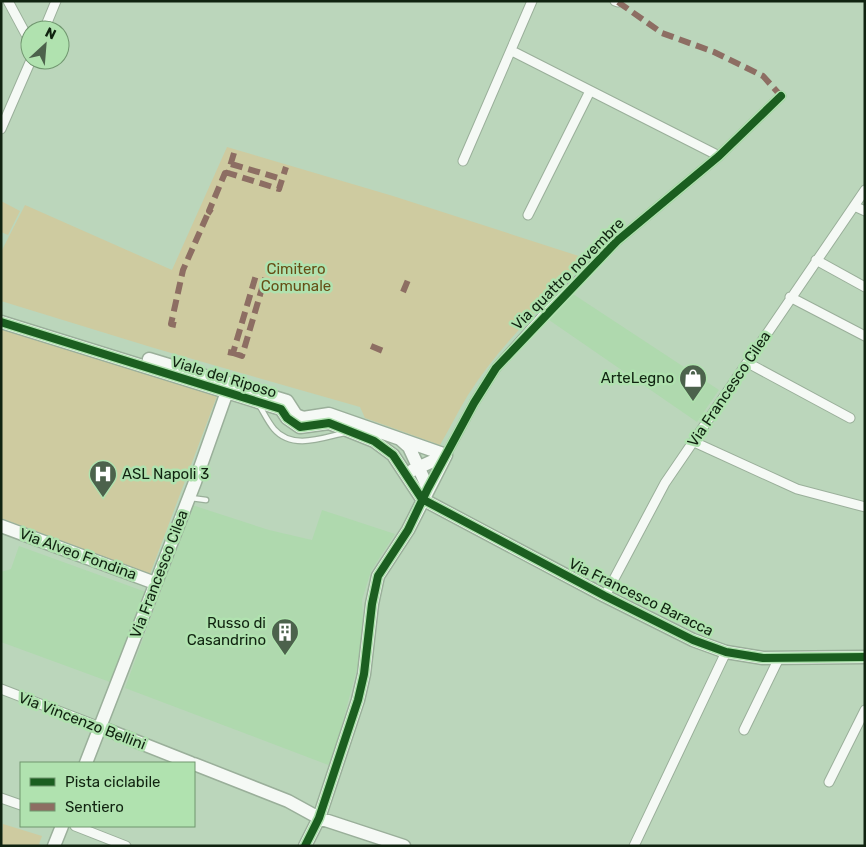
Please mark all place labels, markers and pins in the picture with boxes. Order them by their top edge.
shop icon: ArteLegno [678,363,708,402]
place label: ArteLegno [601,369,674,387]
hospital icon: ASL Napoli 3 [88,459,118,498]
place label: ASL Napoli 3 [122,465,209,483]
place label: Russo di Casandrino [187,614,266,649]
building icon: Russo di Casandrino [270,617,300,656]

